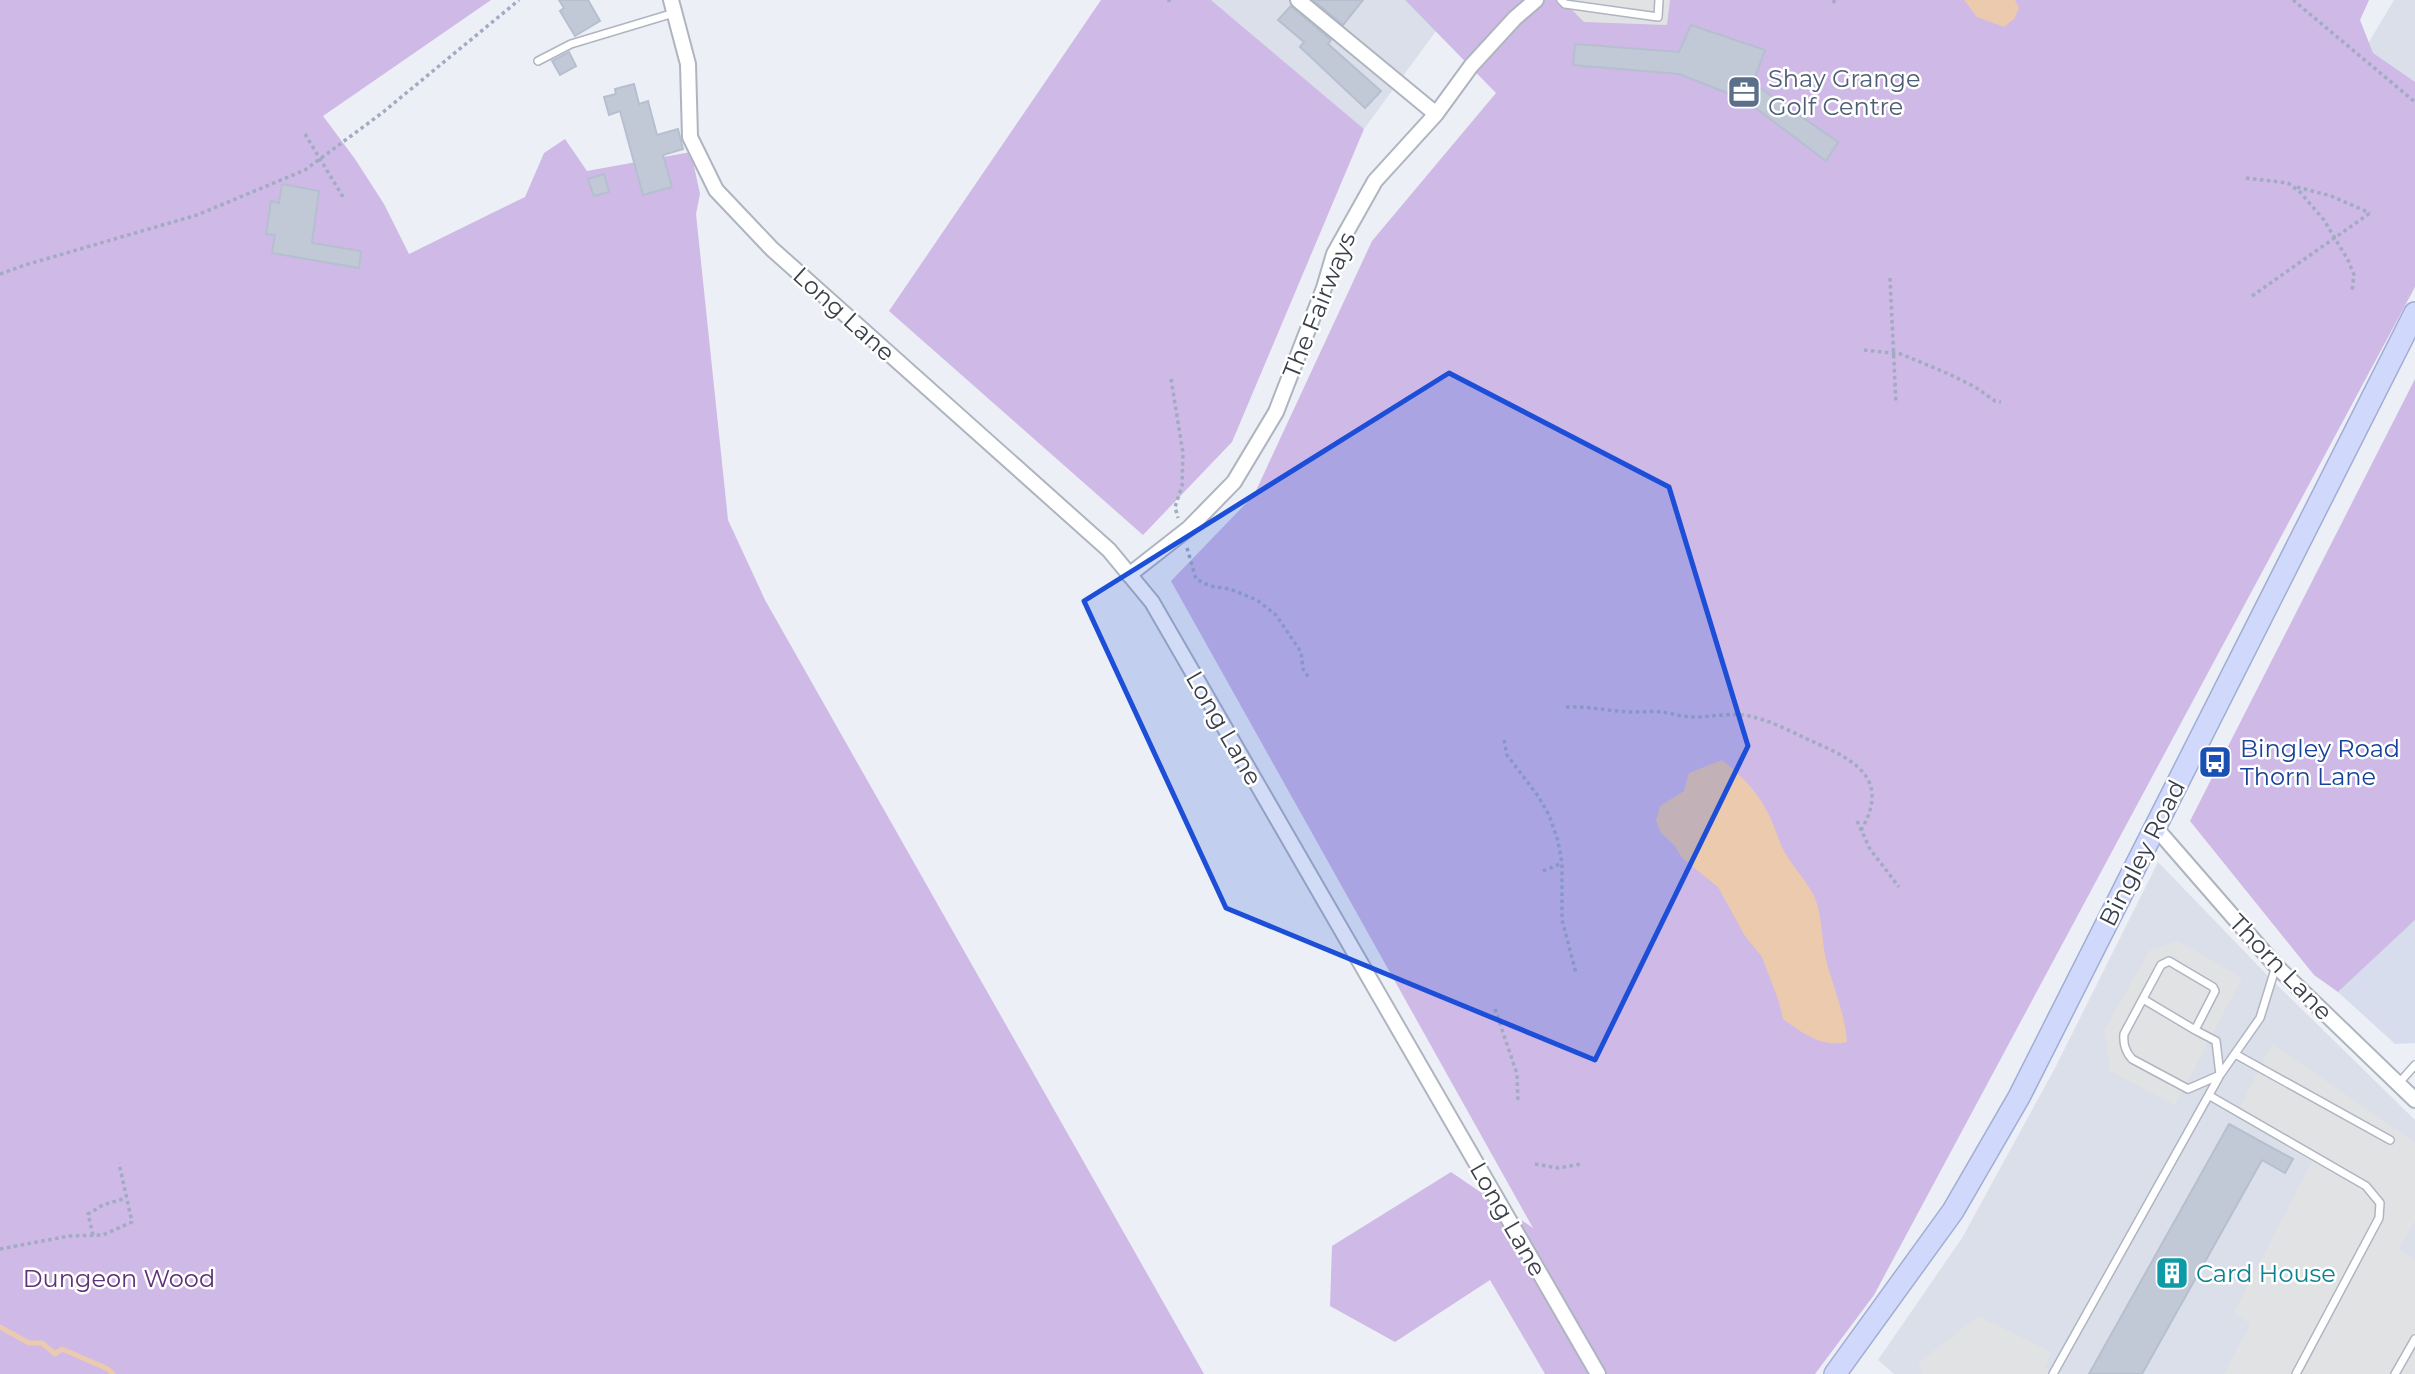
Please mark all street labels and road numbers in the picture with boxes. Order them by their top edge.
street label: The Fairways [1277,228,1361,382]
street label: Long Lane [787,261,901,367]
street label: Long Lane [1180,666,1268,790]
street label: Bingley Road [2093,775,2191,931]
street label: Thorn Lane [2223,908,2339,1026]
street label: Long Lane [1464,1157,1552,1281]

